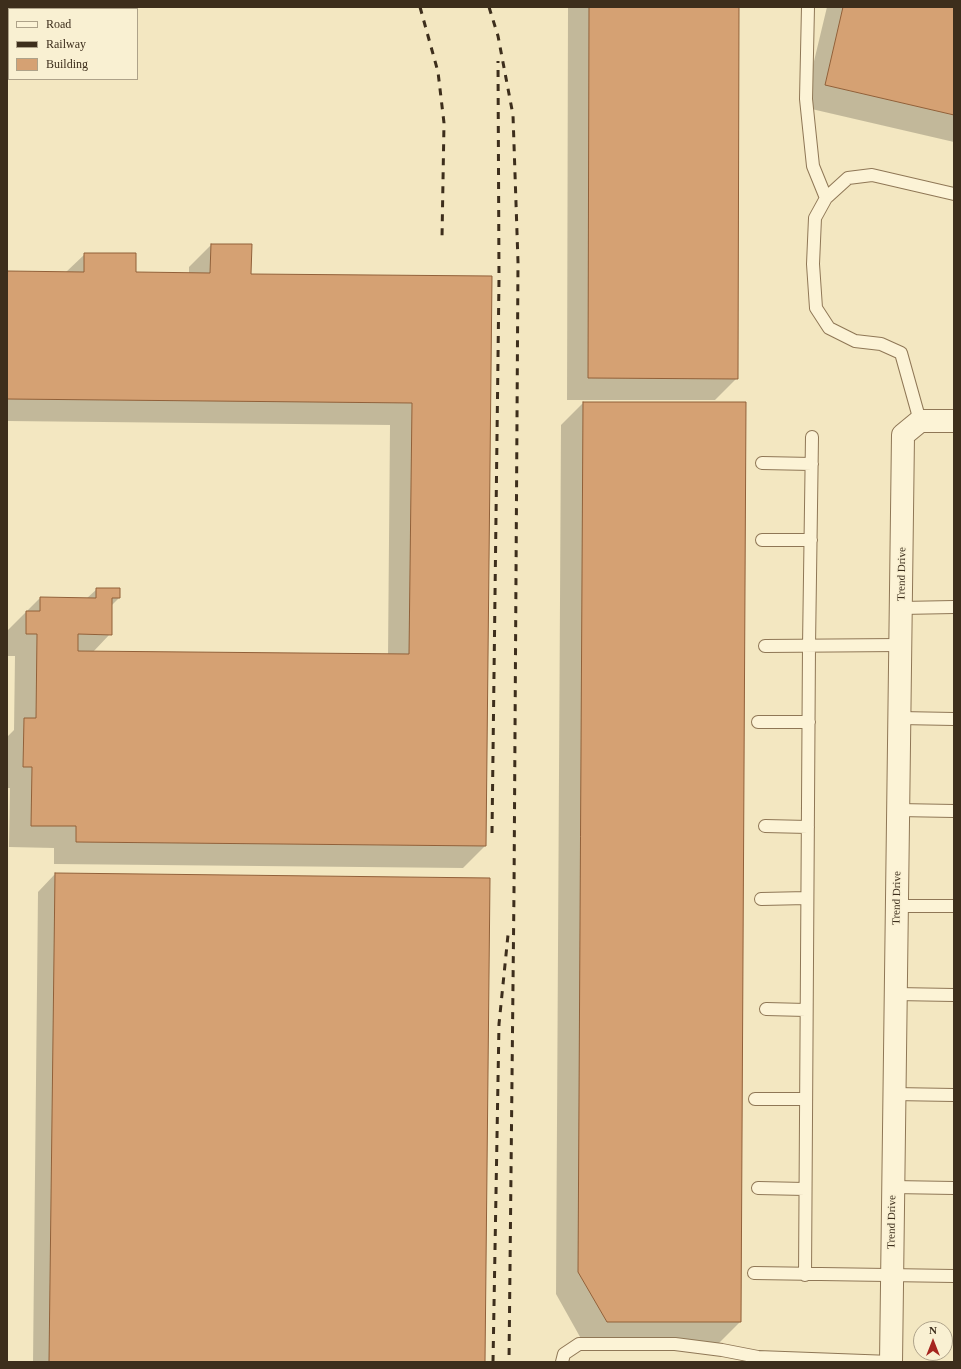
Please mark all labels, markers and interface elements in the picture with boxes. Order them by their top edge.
legend [8,8,138,80]
text: Road [46,17,71,31]
text: Railway [46,37,86,51]
text: Building [46,57,88,71]
street label: Trend Drive [895,547,909,601]
street label: Trend Drive [890,871,904,925]
street label: Trend Drive [885,1195,899,1249]
north arrow [913,1321,953,1361]
text: N [929,1324,937,1336]

